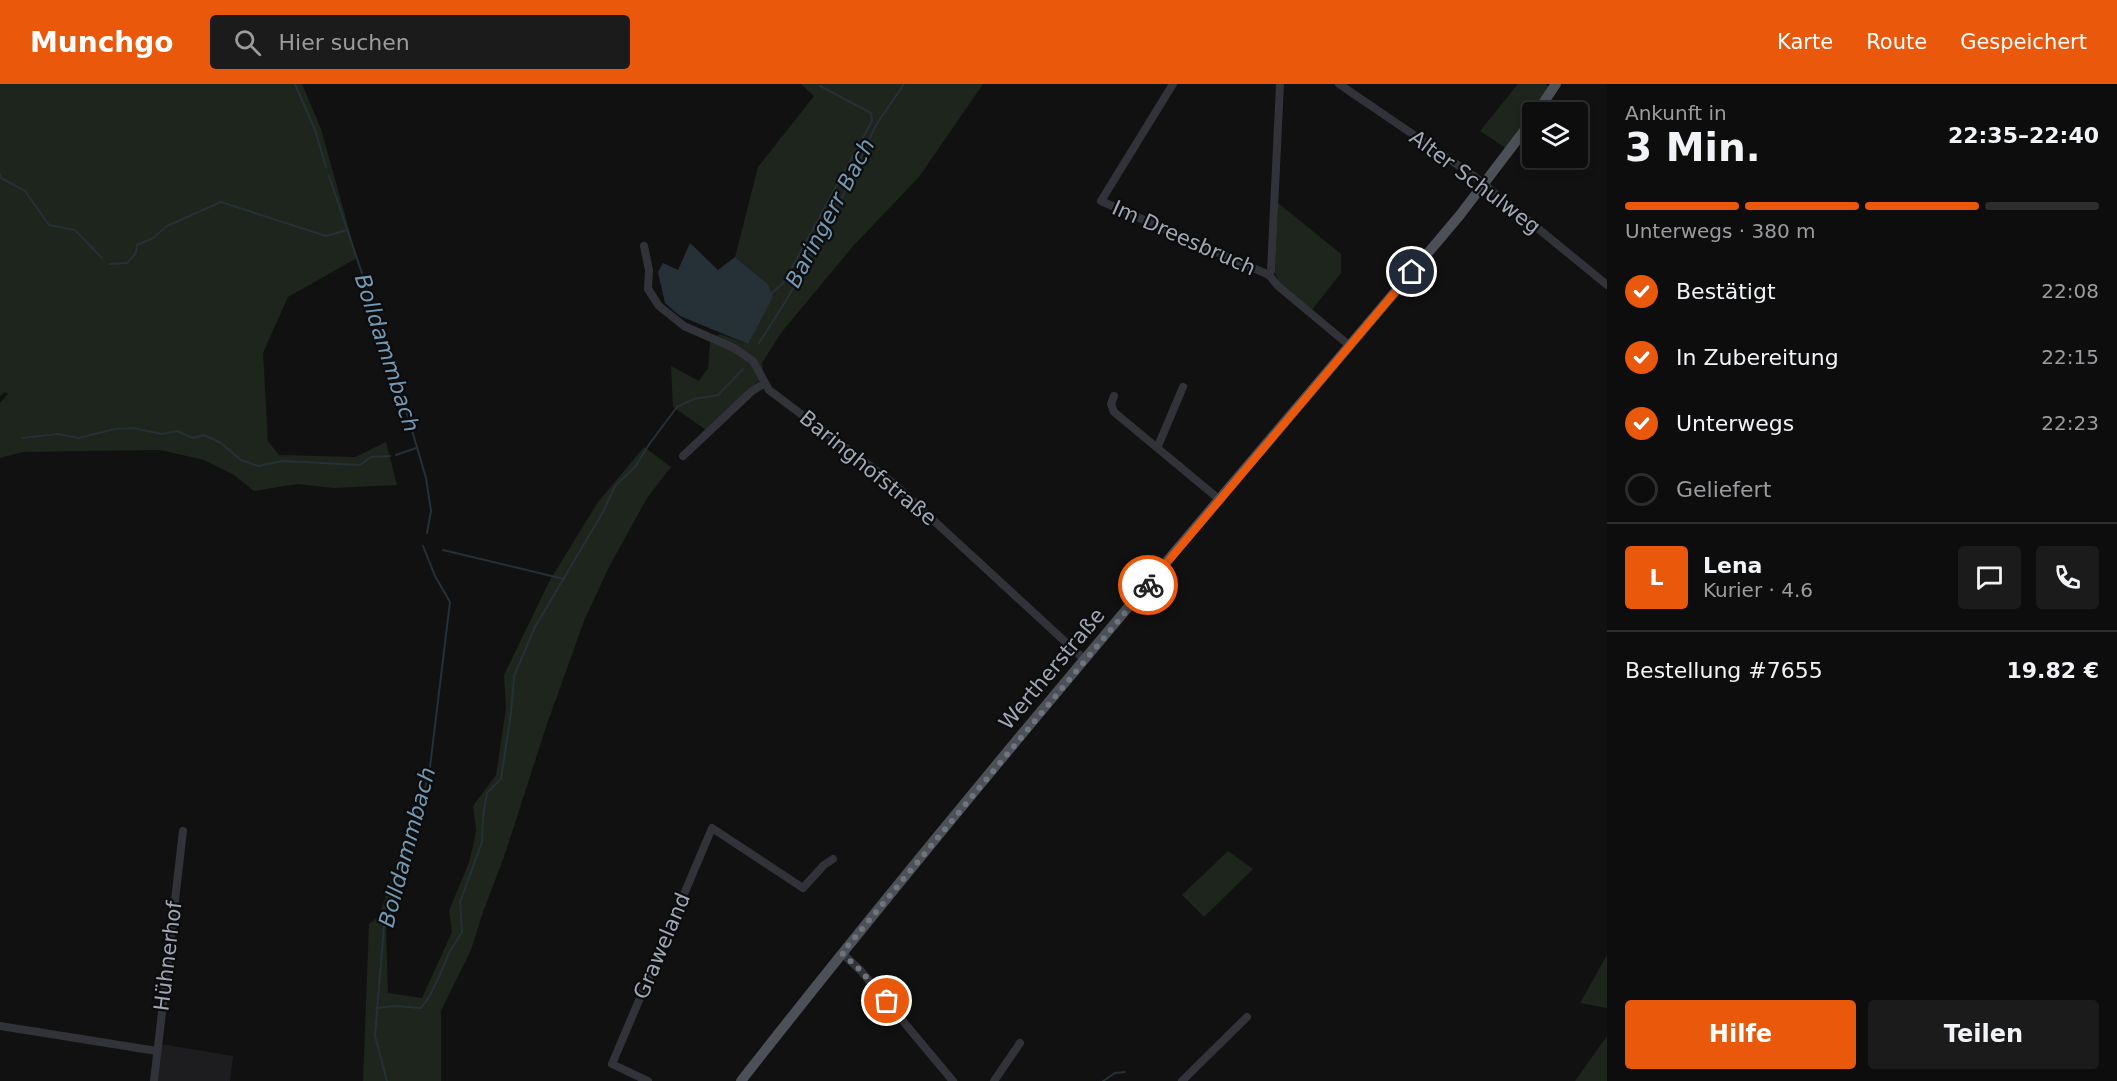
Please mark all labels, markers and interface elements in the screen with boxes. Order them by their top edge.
search box [210,15,630,69]
text: Munchgo [30,26,174,59]
icon: search [231,26,264,59]
text: Hier suchen [279,30,410,55]
text: Karte [1777,30,1833,54]
text: Route [1866,30,1927,54]
text: Gespeichert [1960,30,2087,54]
text: Ankunft in [1625,101,1727,125]
map controls [1522,102,1588,168]
button: layers [1522,102,1588,168]
text: 22:35–22:40 [1948,123,2099,148]
street label: Alter Schulweg [1405,125,1545,239]
text: 3 Min. [1625,125,1760,170]
water label: Baringerr Bach [780,134,880,292]
street label: Im Dreesbruch [1109,196,1259,280]
text: Unterwegs · 380 m [1625,219,1816,243]
pin [1386,246,1437,297]
icon: home [1395,255,1428,288]
water label: Bolldammbach [350,271,424,435]
icon: check [1625,275,1658,308]
text: Bestätigt [1676,279,1776,304]
text: 22:08 [2041,279,2099,303]
icon: check [1625,341,1658,374]
text: In Zubereitung [1676,345,1839,370]
text: 22:15 [2041,345,2099,369]
street label: Baringhofstraße [795,406,941,530]
icon: check [1625,407,1658,440]
text: Unterwegs [1676,411,1794,436]
text: 22:23 [2041,411,2099,435]
text: Geliefert [1676,477,1771,502]
button: chat [1958,546,2021,609]
button: phone [2036,546,2099,609]
text: Lena [1703,553,1762,578]
courier [1118,555,1178,615]
text: L [1649,565,1664,590]
icon: bike [1132,569,1165,602]
text: Kurier · 4.6 [1703,578,1813,602]
street label: Wertherstraße [994,603,1110,735]
text: Bestellung #7655 [1625,658,1823,683]
text: 19.82 € [2006,658,2099,683]
water label: Bolldammbach [374,764,440,930]
street label: Graweland [629,889,695,1003]
street label: Hühnerhof [149,899,187,1012]
pin [861,975,912,1026]
icon: bag [870,984,903,1017]
button: Hilfe [1625,1000,1856,1069]
button: Teilen [1868,1000,2099,1069]

